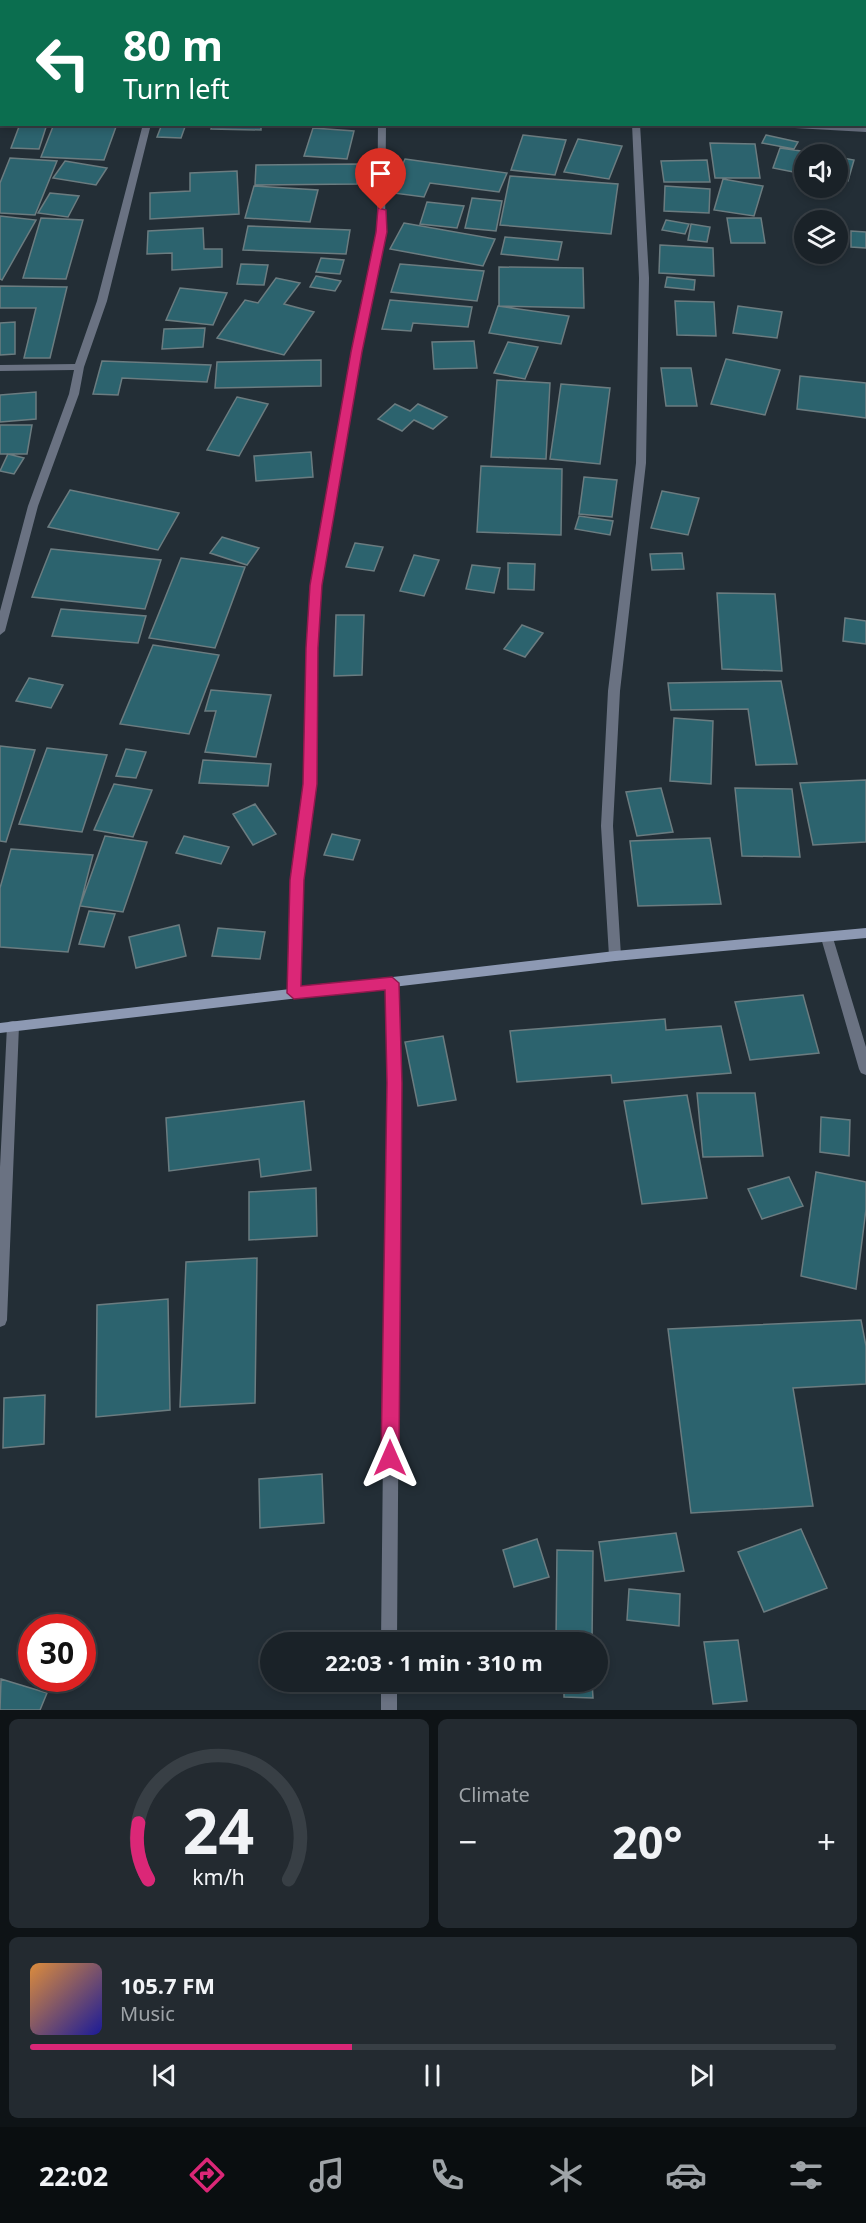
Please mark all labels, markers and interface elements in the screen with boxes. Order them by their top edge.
text: 80 m [123,16,223,73]
icon: left [24,24,102,102]
text: Turn left [123,70,229,107]
map controls [794,144,848,264]
button: sound [794,144,848,198]
pin [355,148,406,210]
icon: arrive [364,157,397,190]
button: layers [794,210,848,264]
position arrow [358,1426,422,1490]
speed limit sign: 30 [18,1614,96,1692]
text: 22:03 · 1 min · 310 m [325,1647,543,1677]
text: Climate [459,1781,530,1808]
text: 24 [183,1787,254,1872]
text: 20° [612,1811,683,1872]
text: − [459,1819,477,1864]
text: + [817,1819,836,1864]
text: km/h [192,1863,245,1892]
text: 105.7 FM [120,1970,215,2000]
text: Music [120,2000,175,2027]
icon: previous [148,2059,181,2092]
icon: pause [416,2059,449,2092]
icon: next [685,2059,718,2092]
icon: directions [186,2154,228,2196]
icon: music [306,2154,348,2196]
icon: phone [426,2154,468,2196]
icon: climate [545,2154,587,2196]
icon: car [665,2154,707,2196]
icon: filters [785,2154,827,2196]
text: 22:02 [39,2157,108,2194]

